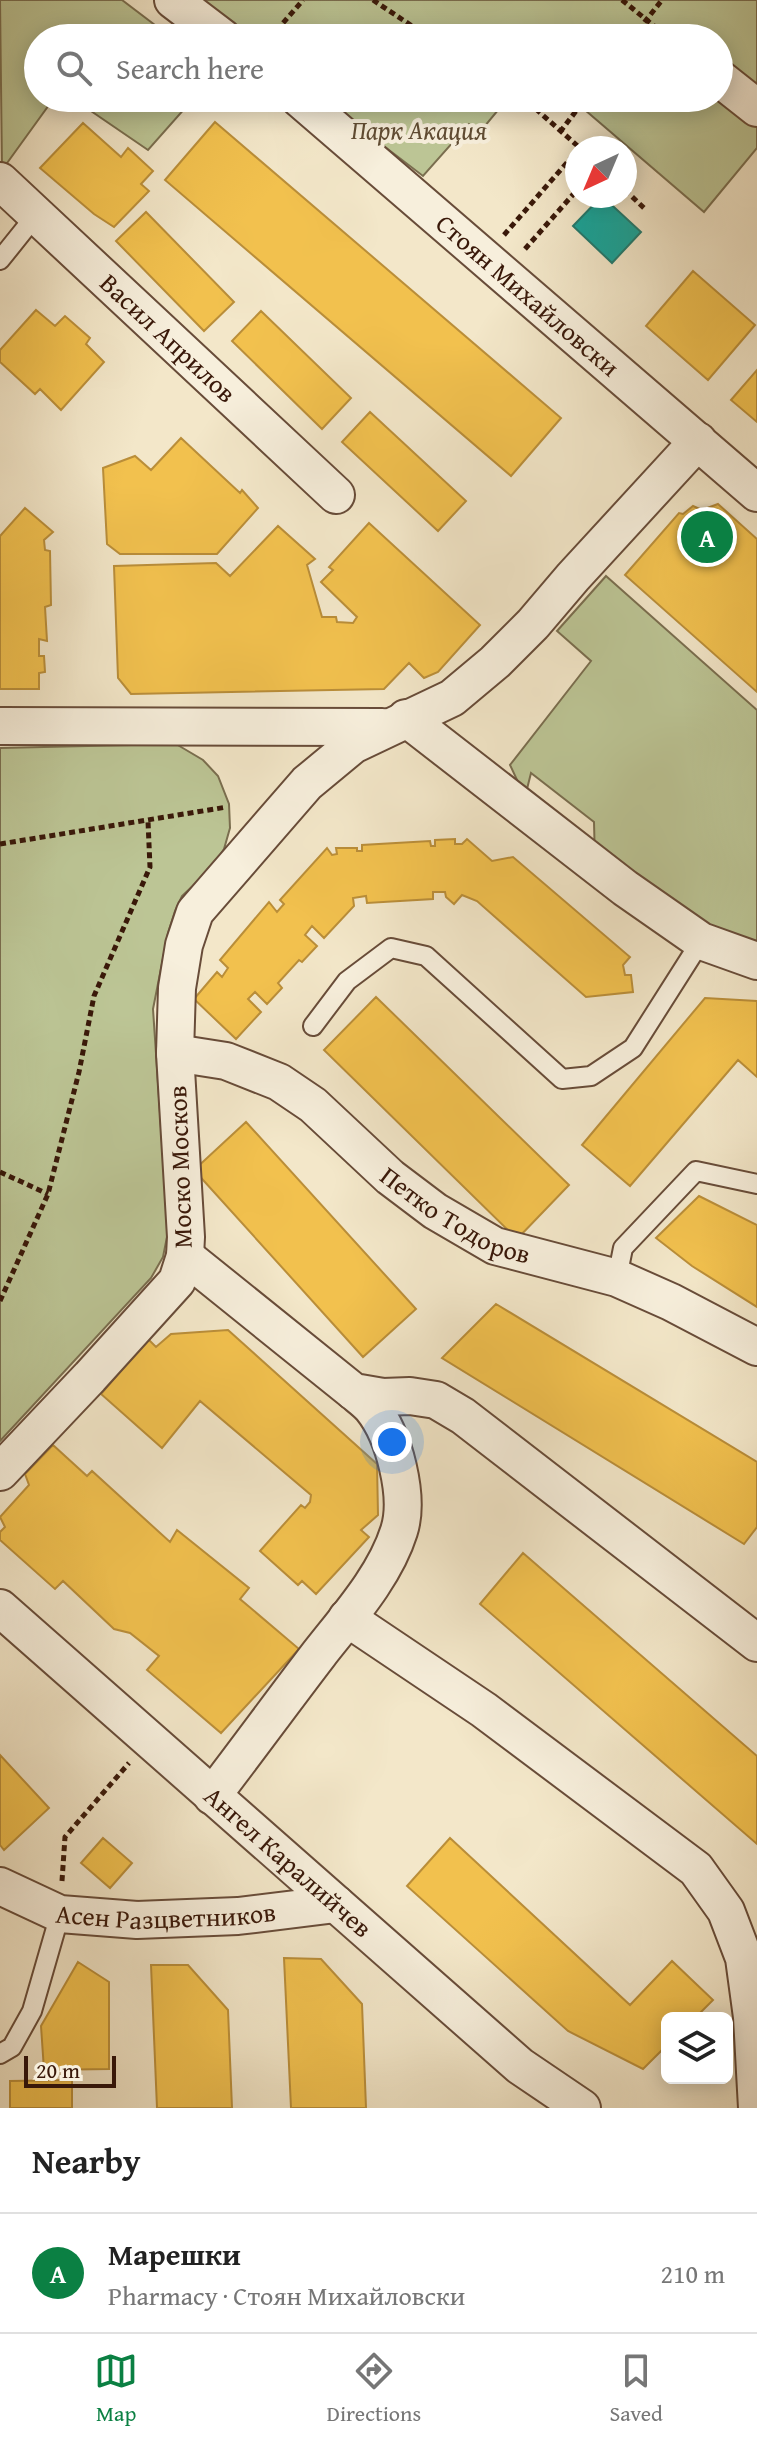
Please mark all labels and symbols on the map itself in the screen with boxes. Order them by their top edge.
park label: Парк Акация [351,110,487,149]
north arrow [565,136,637,208]
street label: Стоян Михайловски [427,204,629,385]
street label: Васил Априлов [91,264,245,411]
pin: A [681,507,733,567]
street label: Моско Москов [157,1085,202,1249]
street label: Петко Тодоров [372,1156,535,1273]
your location [372,1422,412,1462]
street label: Ангел Каралийчев [196,1776,381,1946]
street label: Асен Разцветников [54,1892,278,1939]
scale bar [24,2052,116,2088]

